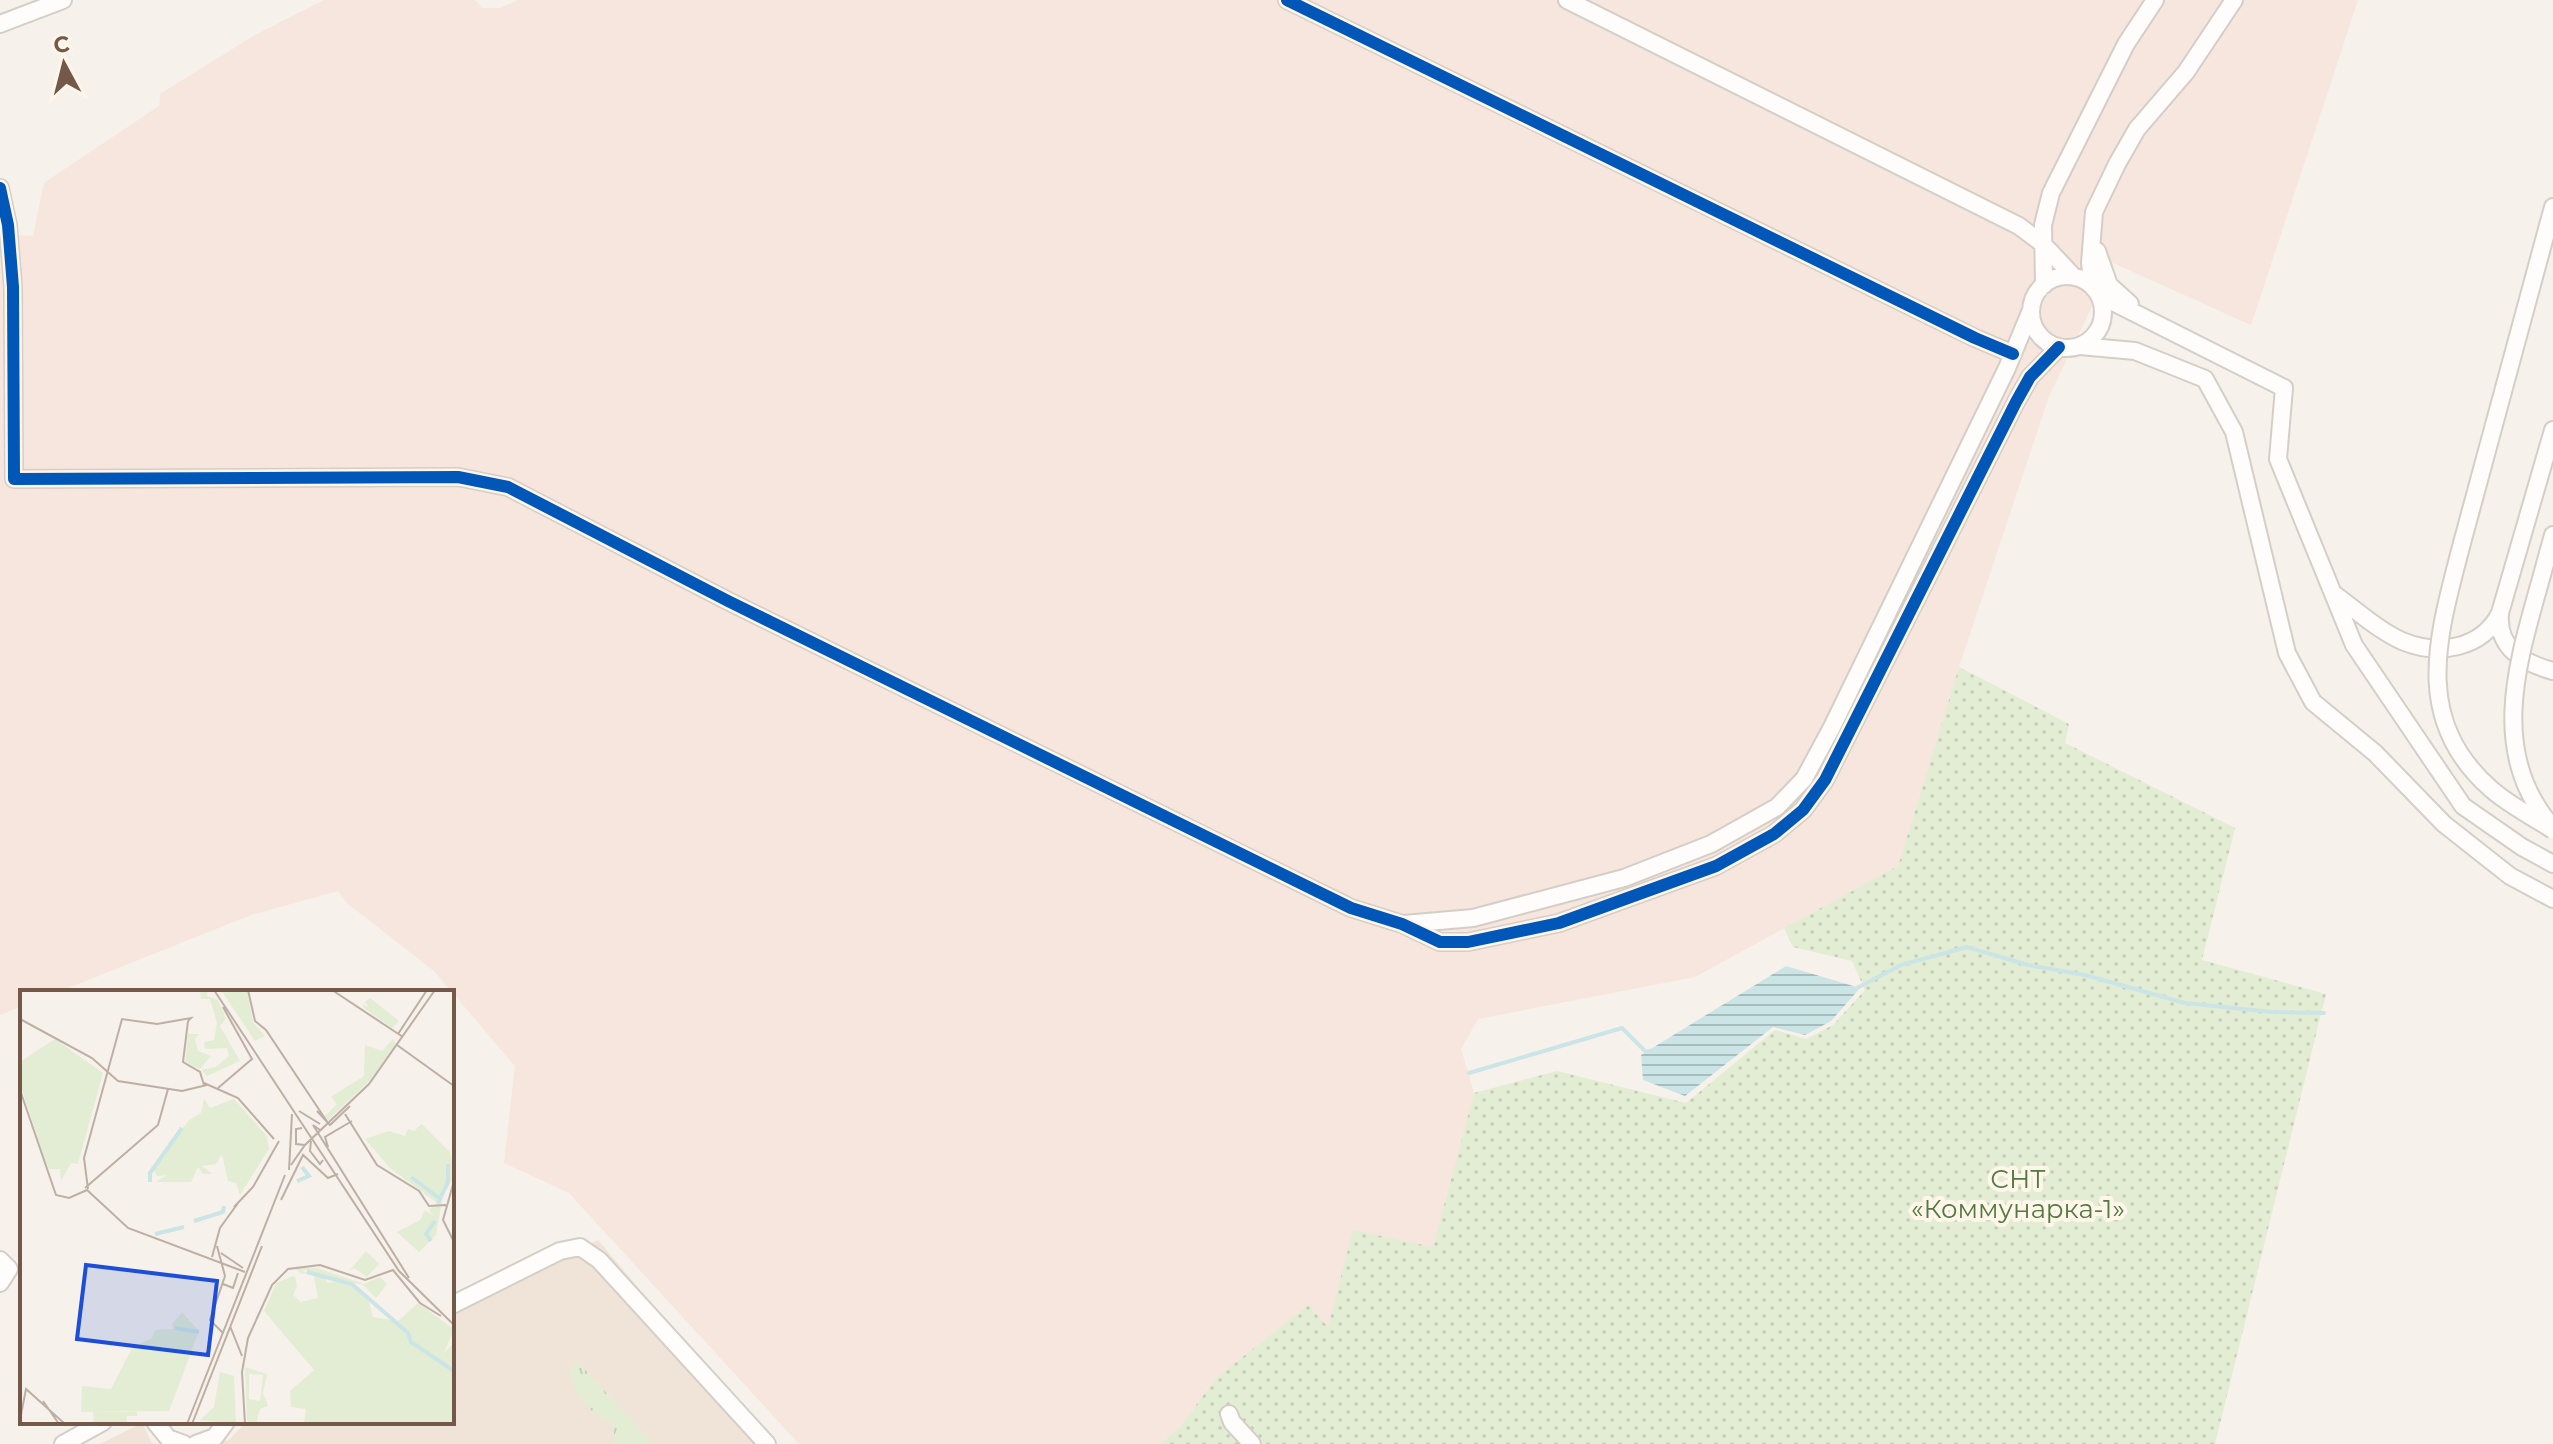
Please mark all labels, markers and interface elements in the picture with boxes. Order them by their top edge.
north arrow [24,24,104,104]
text: С [52,30,71,59]
inset map [20,990,454,1424]
park label: СНТ «Коммунарка-1» [1911,1163,2125,1225]

